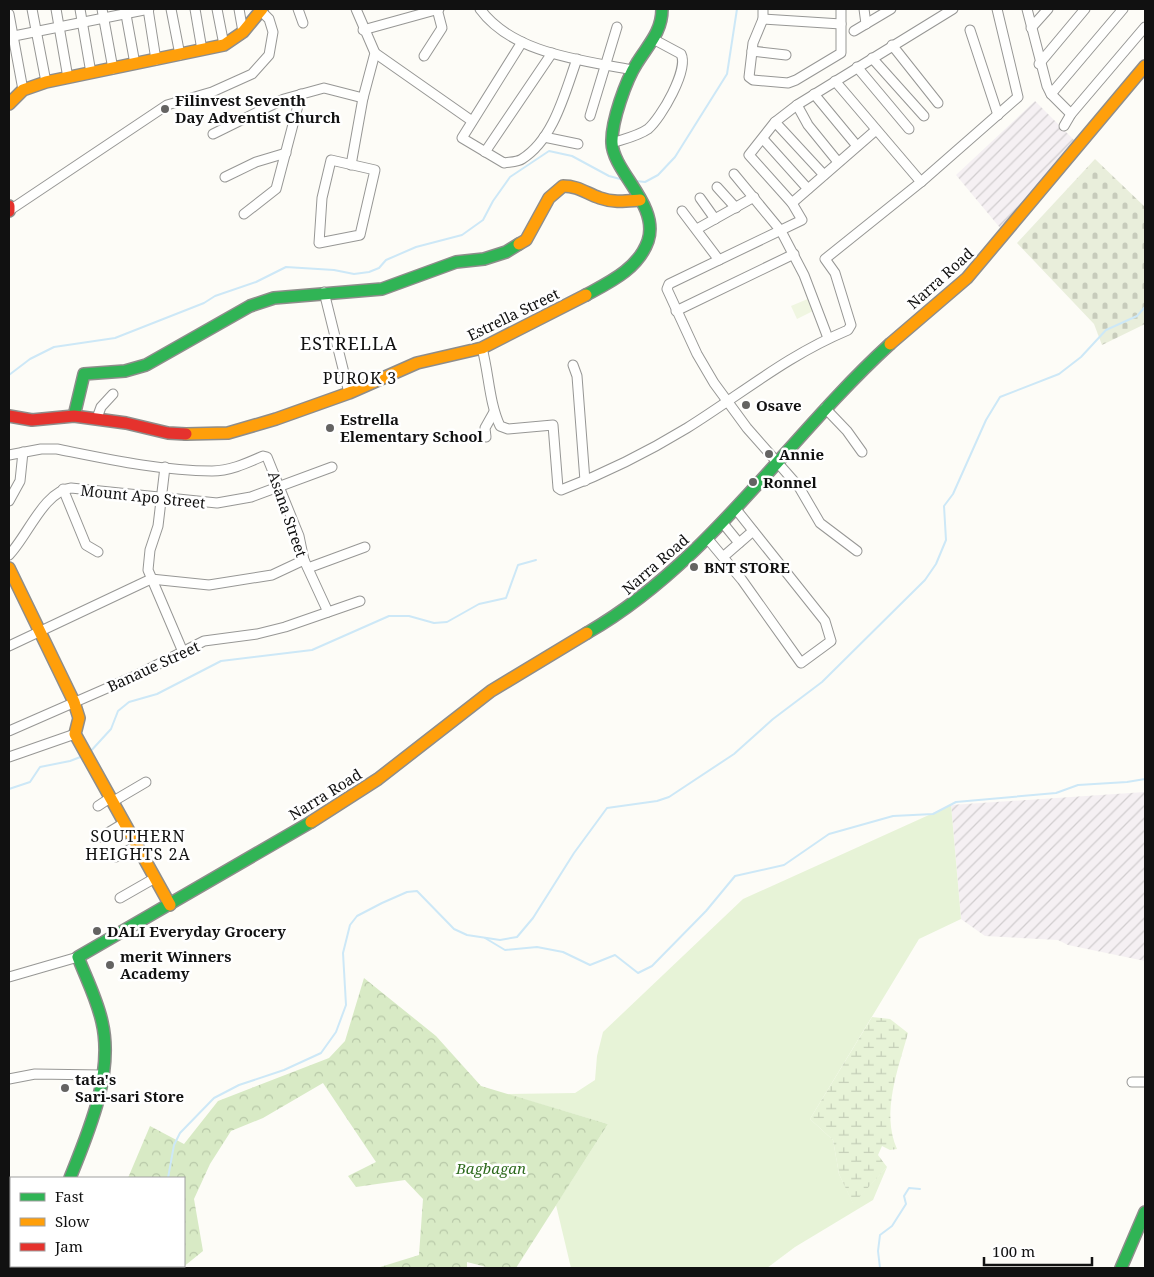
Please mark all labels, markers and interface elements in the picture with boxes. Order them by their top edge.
place label: Filinvest Seventh Day Adventist Church [175,90,341,127]
marker: Filinvest Seventh Day Adventist Church [159,103,171,115]
street label: Narra Road [903,243,977,313]
street label: Estrella Street [464,283,562,345]
district label: ESTRELLA [300,331,398,355]
district label: PUROK 3 [323,367,397,389]
place label: Osave [756,395,802,415]
marker: Osave [740,399,752,411]
place label: Estrella Elementary School [340,409,484,446]
marker: Estrella Elementary School [324,422,336,434]
place label: Annie [779,444,824,464]
marker: Annie [763,448,775,460]
street label: Asana Street [264,468,312,560]
place label: Ronnel [763,472,817,492]
marker: Ronnel [747,476,759,488]
street label: Mount Apo Street [80,480,206,512]
street label: Narra Road [617,529,693,599]
place label: BNT STORE [704,557,790,577]
marker: BNT STORE [688,561,700,573]
street label: Banaue Street [104,636,202,696]
street label: Narra Road [285,764,365,824]
district label: SOUTHERN HEIGHTS 2A [85,825,191,865]
place label: DALI Everyday Grocery [107,921,286,941]
marker: DALI Everyday Grocery [91,925,103,937]
place label: merit Winners Academy [120,946,231,983]
marker: merit Winners Academy [104,959,116,971]
place label: tata's Sari-sari Store [75,1069,184,1106]
marker: tata's Sari-sari Store [59,1082,71,1094]
park label: Bagbagan [455,1158,526,1178]
legend [10,1177,185,1267]
text: Fast [55,1186,84,1206]
text: Slow [55,1211,89,1231]
scale bar [984,1234,1092,1266]
text: Jam [54,1236,83,1256]
text: 100 m [992,1241,1035,1261]

